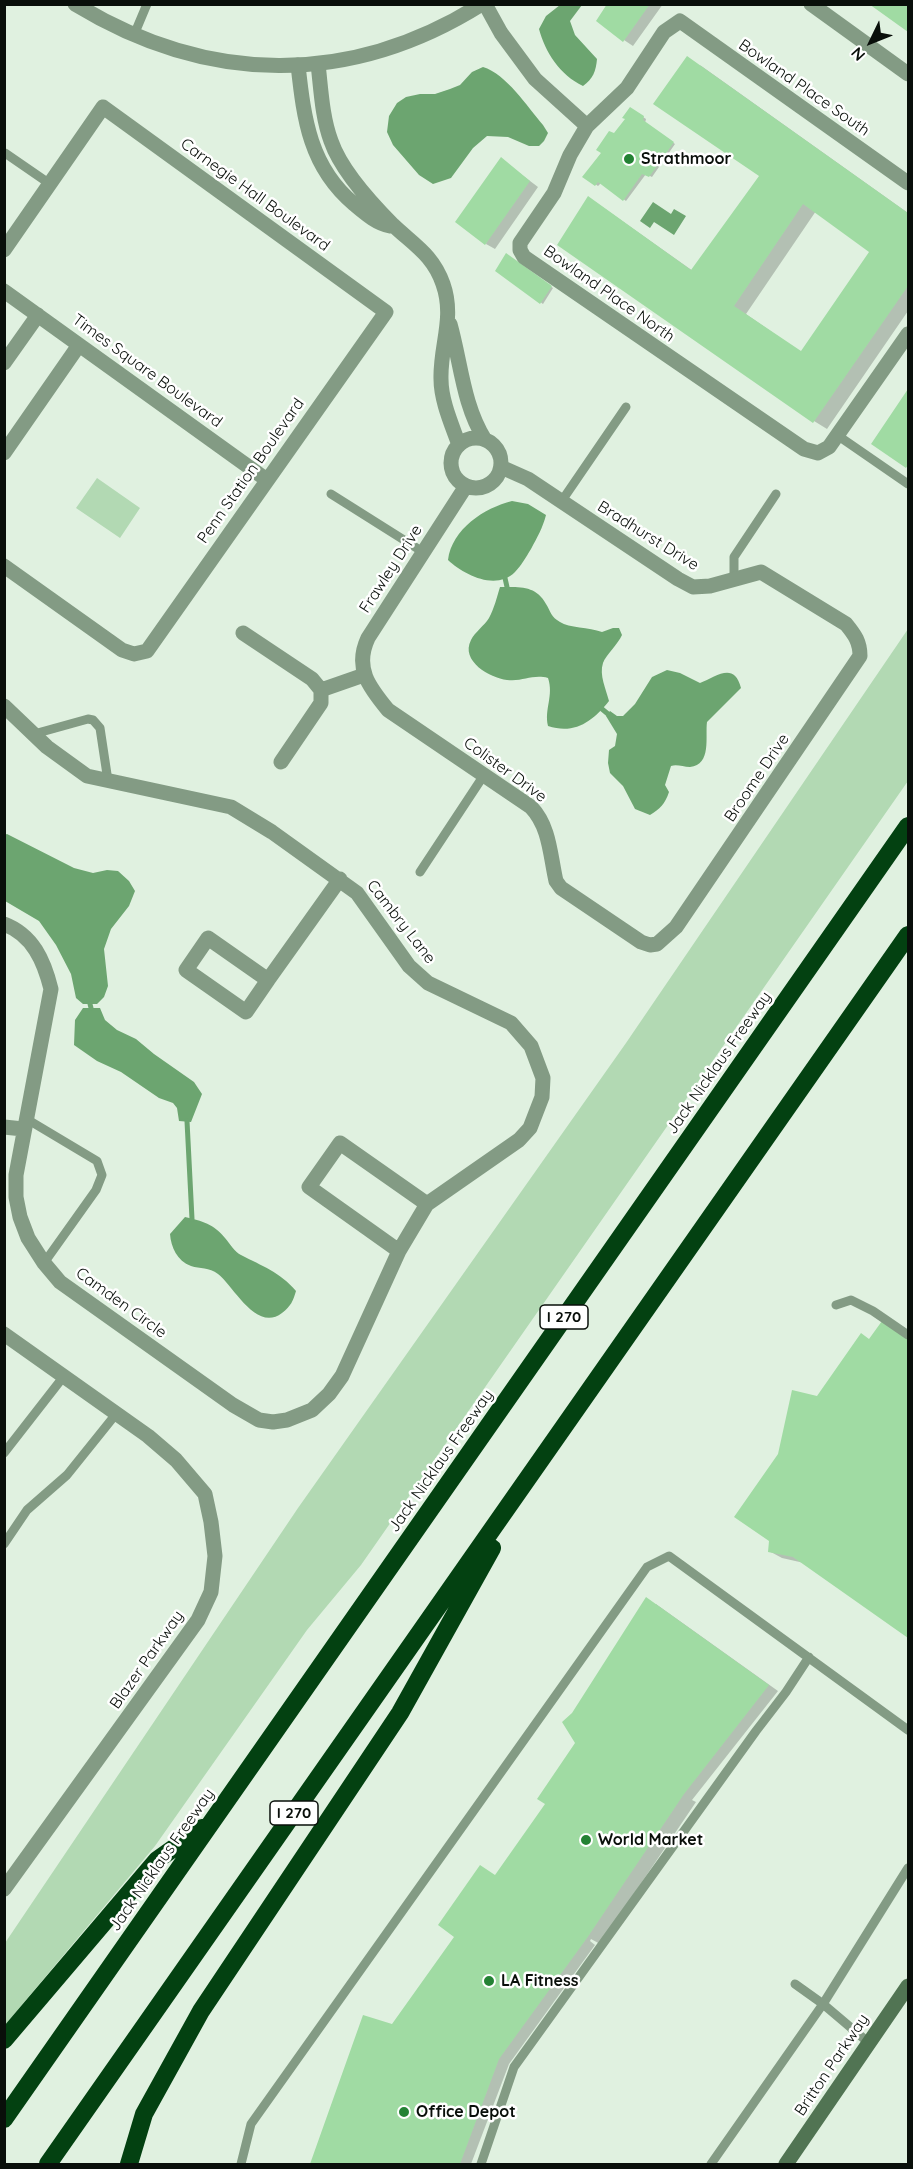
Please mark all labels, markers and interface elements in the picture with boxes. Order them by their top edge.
north arrow [841,12,901,72]
street label: Bowland Place South [735,35,873,141]
text: N [847,43,869,65]
street label: Carnegie Hall Boulevard [177,134,333,256]
place label: Strathmoor [641,149,731,169]
marker: Strathmoor [622,152,636,166]
street label: Bowland Place North [540,242,678,346]
street label: Times Square Boulevard [68,310,226,432]
street label: Penn Station Boulevard [194,395,308,547]
street label: Bradhurst Drive [594,497,702,575]
street label: Frawley Drive [355,521,427,617]
street label: Broome Drive [721,730,793,826]
street label: Colister Drive [460,733,550,807]
street label: Cambry Lane [362,876,440,968]
street label: Jack Nicklaus Freeway [662,988,776,1138]
street label: Camden Circle [72,1264,170,1342]
road number: I 270 [540,1305,588,1329]
street label: Jack Nicklaus Freeway [384,1386,498,1536]
street label: Blazer Parkway [106,1607,188,1713]
street label: Jack Nicklaus Freeway [105,1785,219,1935]
road number: I 270 [270,1801,318,1825]
place label: World Market [598,1830,703,1850]
marker: World Market [579,1833,593,1847]
place label: LA Fitness [501,1971,578,1991]
marker: LA Fitness [482,1974,496,1988]
street label: Britton Parkway [791,2010,873,2120]
place label: Office Depot [416,2102,516,2122]
marker: Office Depot [397,2105,411,2119]

